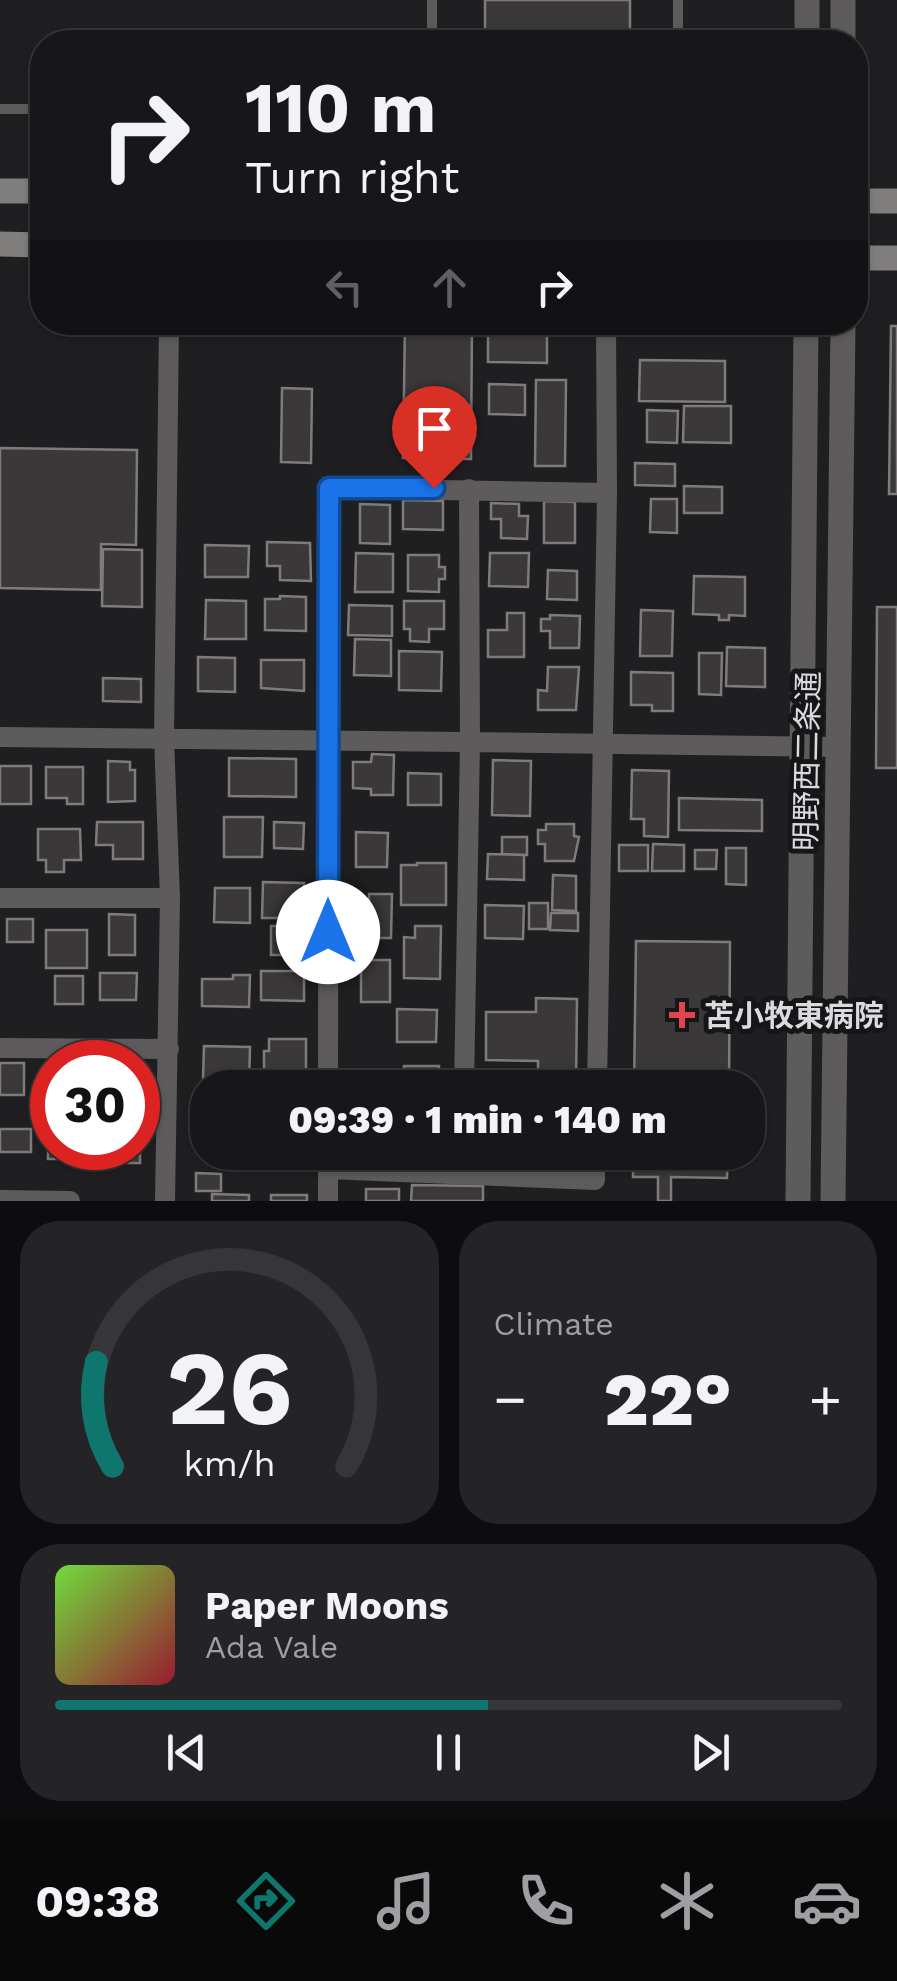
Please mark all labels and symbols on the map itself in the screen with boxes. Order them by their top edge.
pin [392,386,477,489]
street label: 明野西二条通 [788,671,826,851]
position arrow [276,880,380,984]
place label: 苫小牧東病院 [704,998,884,1033]
marker: 苫小牧東病院 [669,1002,695,1028]
speed limit sign: 30 [30,1040,160,1170]

